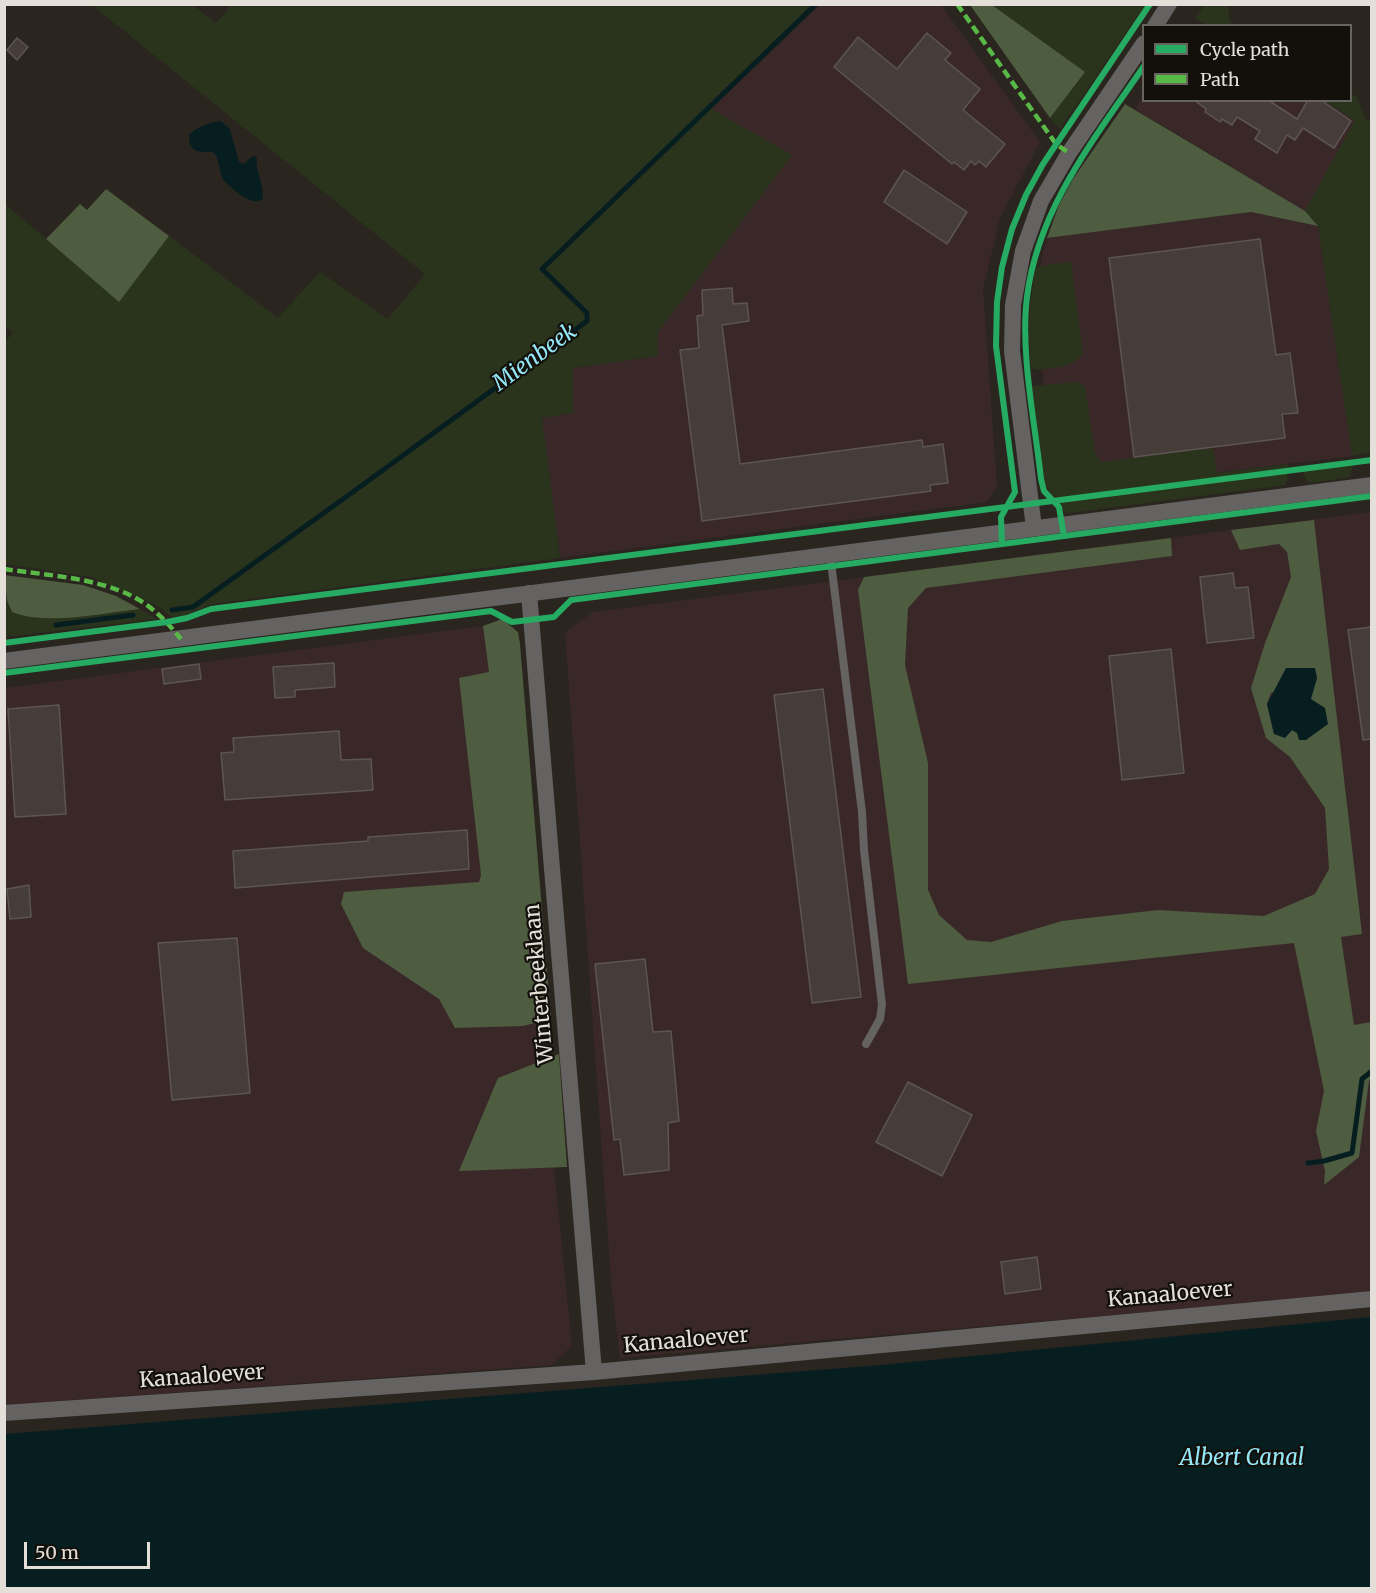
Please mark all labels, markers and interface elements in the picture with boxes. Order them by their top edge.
legend [1142,24,1352,102]
text: Cycle path [1200,38,1289,61]
text: Path [1200,68,1240,91]
water label: Mienbeek [488,319,582,397]
street label: Winterbeeklaan [520,903,560,1065]
street label: Kanaaloever [1106,1277,1234,1313]
street label: Kanaaloever [622,1323,750,1359]
street label: Kanaaloever [138,1360,266,1394]
water label: Albert Canal [1180,1446,1304,1472]
scale bar [27,1530,153,1568]
text: 50 m [35,1541,79,1564]

